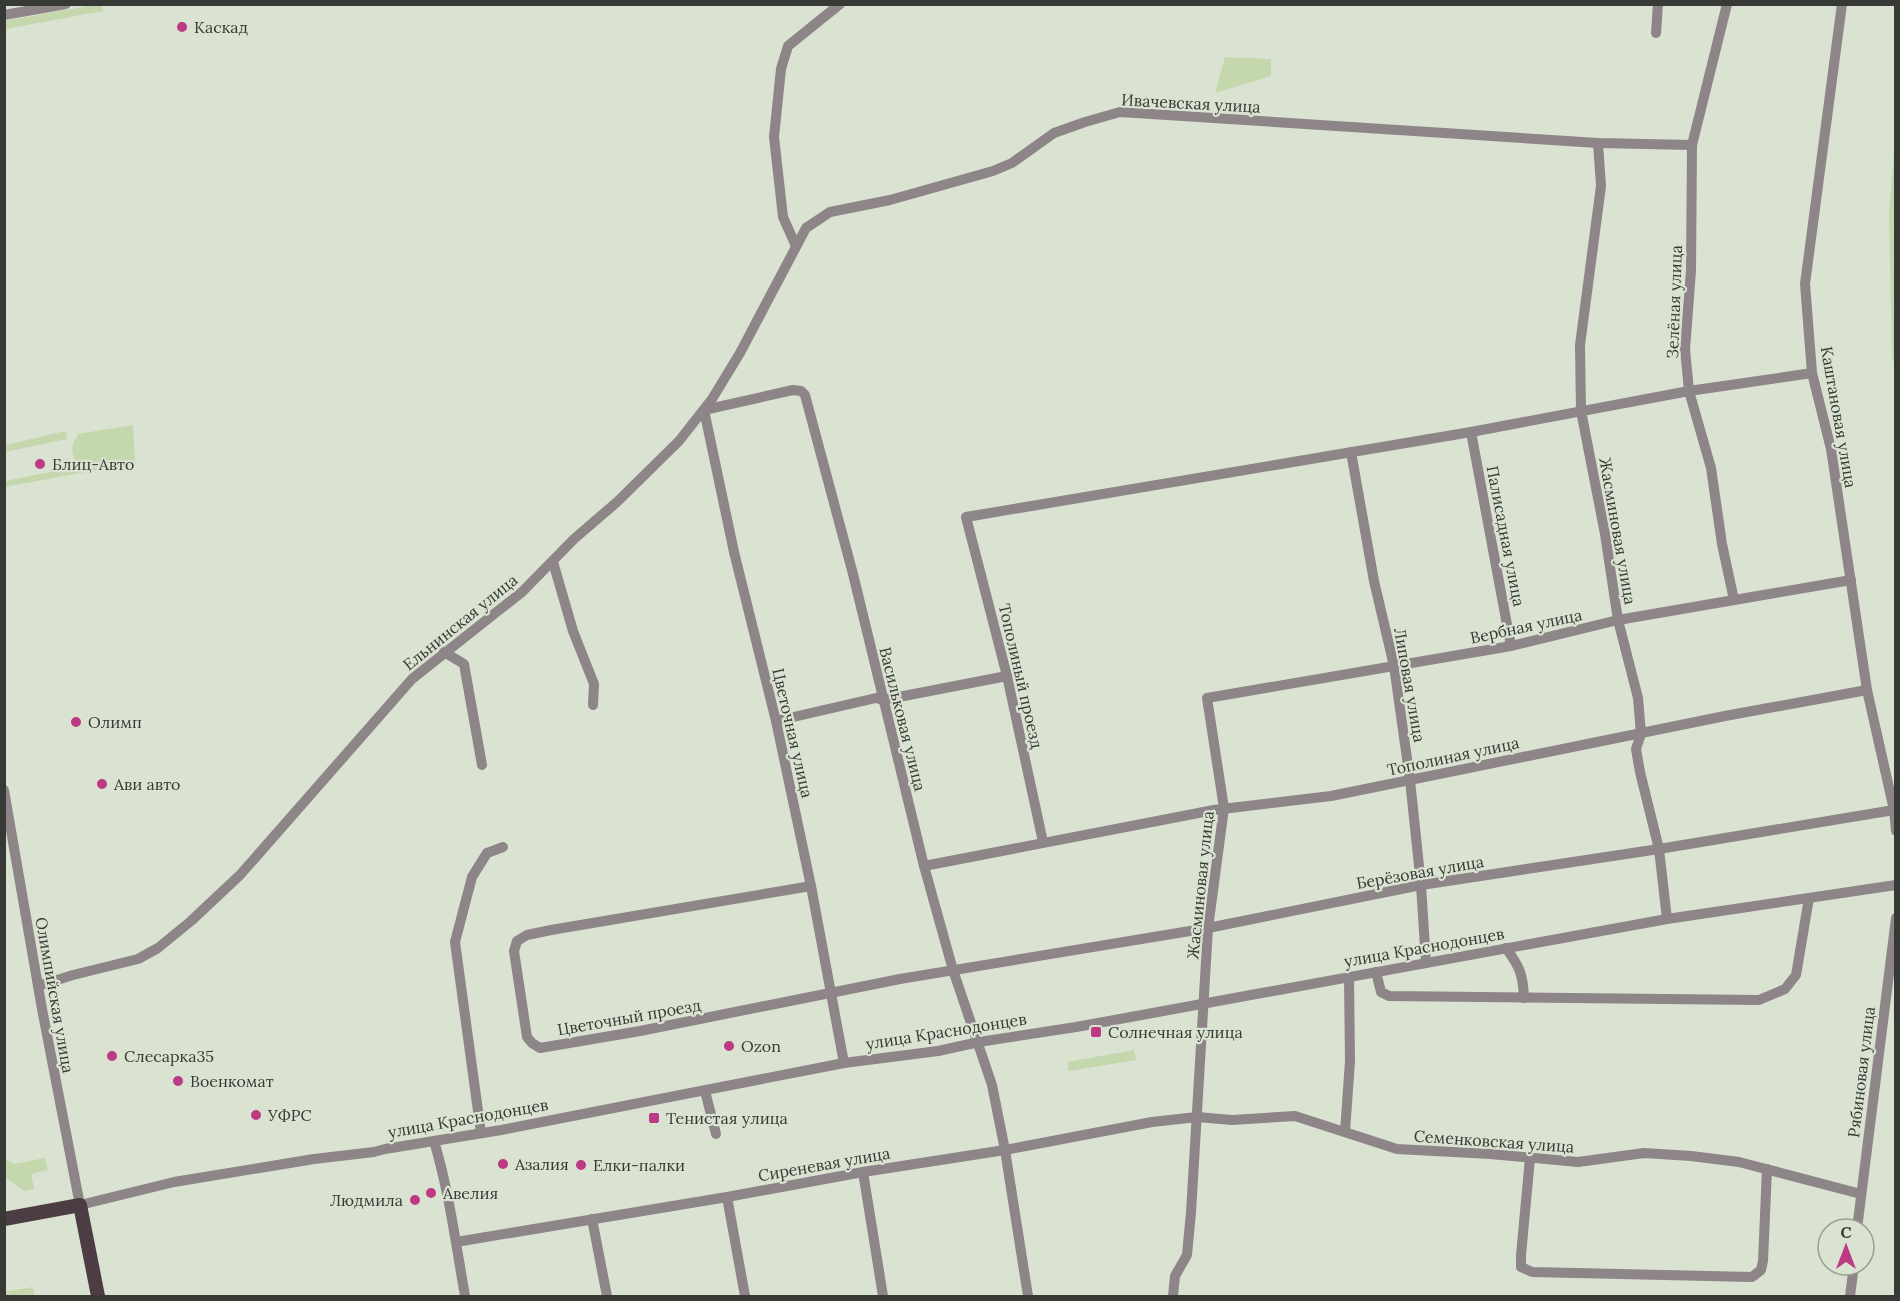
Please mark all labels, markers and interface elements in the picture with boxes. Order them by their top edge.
place label: Каскад [194,17,249,37]
marker: Каскад [175,20,189,34]
street label: Ивачевская улица [1121,89,1261,117]
street label: Зелёная улица [1662,245,1686,359]
street label: Каштановая улица [1817,345,1861,489]
place label: Блиц-Авто [52,454,134,474]
street label: Жасминовая улица [1595,456,1641,606]
marker: Блиц-Авто [33,457,47,471]
street label: Палисадная улица [1483,464,1529,608]
street label: Ельнинская улица [399,570,521,674]
street label: Тополиный проезд [995,602,1047,751]
street label: Вербная улица [1468,604,1584,648]
street label: Липовая улица [1390,626,1430,744]
street label: Васильковая улица [875,645,931,793]
street label: Цветочная улица [768,666,818,800]
place label: Олимп [88,712,142,732]
marker: Олимп [69,715,83,729]
street label: Тополиная улица [1385,732,1521,780]
place label: Ави авто [113,774,180,794]
marker: Ави авто [95,777,109,791]
street label: Жасминовая улица [1182,810,1218,960]
street label: Берёзовая улица [1355,851,1485,893]
street label: Олимпийская улица [31,915,79,1075]
street label: улица Краснодонцев [1342,923,1506,971]
street label: Цветочный проезд [556,994,703,1039]
street label: Рябиновая улица [1843,1005,1879,1139]
street label: улица Краснодонцев [864,1008,1028,1054]
place label: Солнечная улица [1108,1022,1243,1042]
marker: Солнечная улица [1089,1025,1103,1039]
place label: Ozon [741,1036,781,1056]
marker: Ozon [722,1039,736,1053]
place label: Слесарка35 [124,1046,214,1066]
marker: Слесарка35 [105,1049,119,1063]
place label: Военкомат [190,1071,274,1091]
marker: Военкомат [171,1074,185,1088]
street label: улица Краснодонцев [386,1094,550,1142]
place label: УФРС [267,1105,312,1125]
marker: УФРС [249,1108,263,1122]
place label: Тенистая улица [666,1108,788,1128]
marker: Тенистая улица [647,1111,661,1125]
street label: Семенковская улица [1413,1125,1575,1157]
street label: Сиреневая улица [756,1143,892,1185]
place label: Азалия [514,1154,569,1174]
place label: Елки-палки [593,1155,685,1175]
marker: Азалия [496,1157,510,1171]
marker: Елки-палки [574,1158,588,1172]
place label: Авелия [442,1183,498,1203]
marker: Авелия [424,1186,438,1200]
place label: Людмила [330,1190,403,1210]
marker: Людмила [408,1193,422,1207]
north arrow [1816,1217,1876,1277]
text: С [1840,1222,1852,1242]

